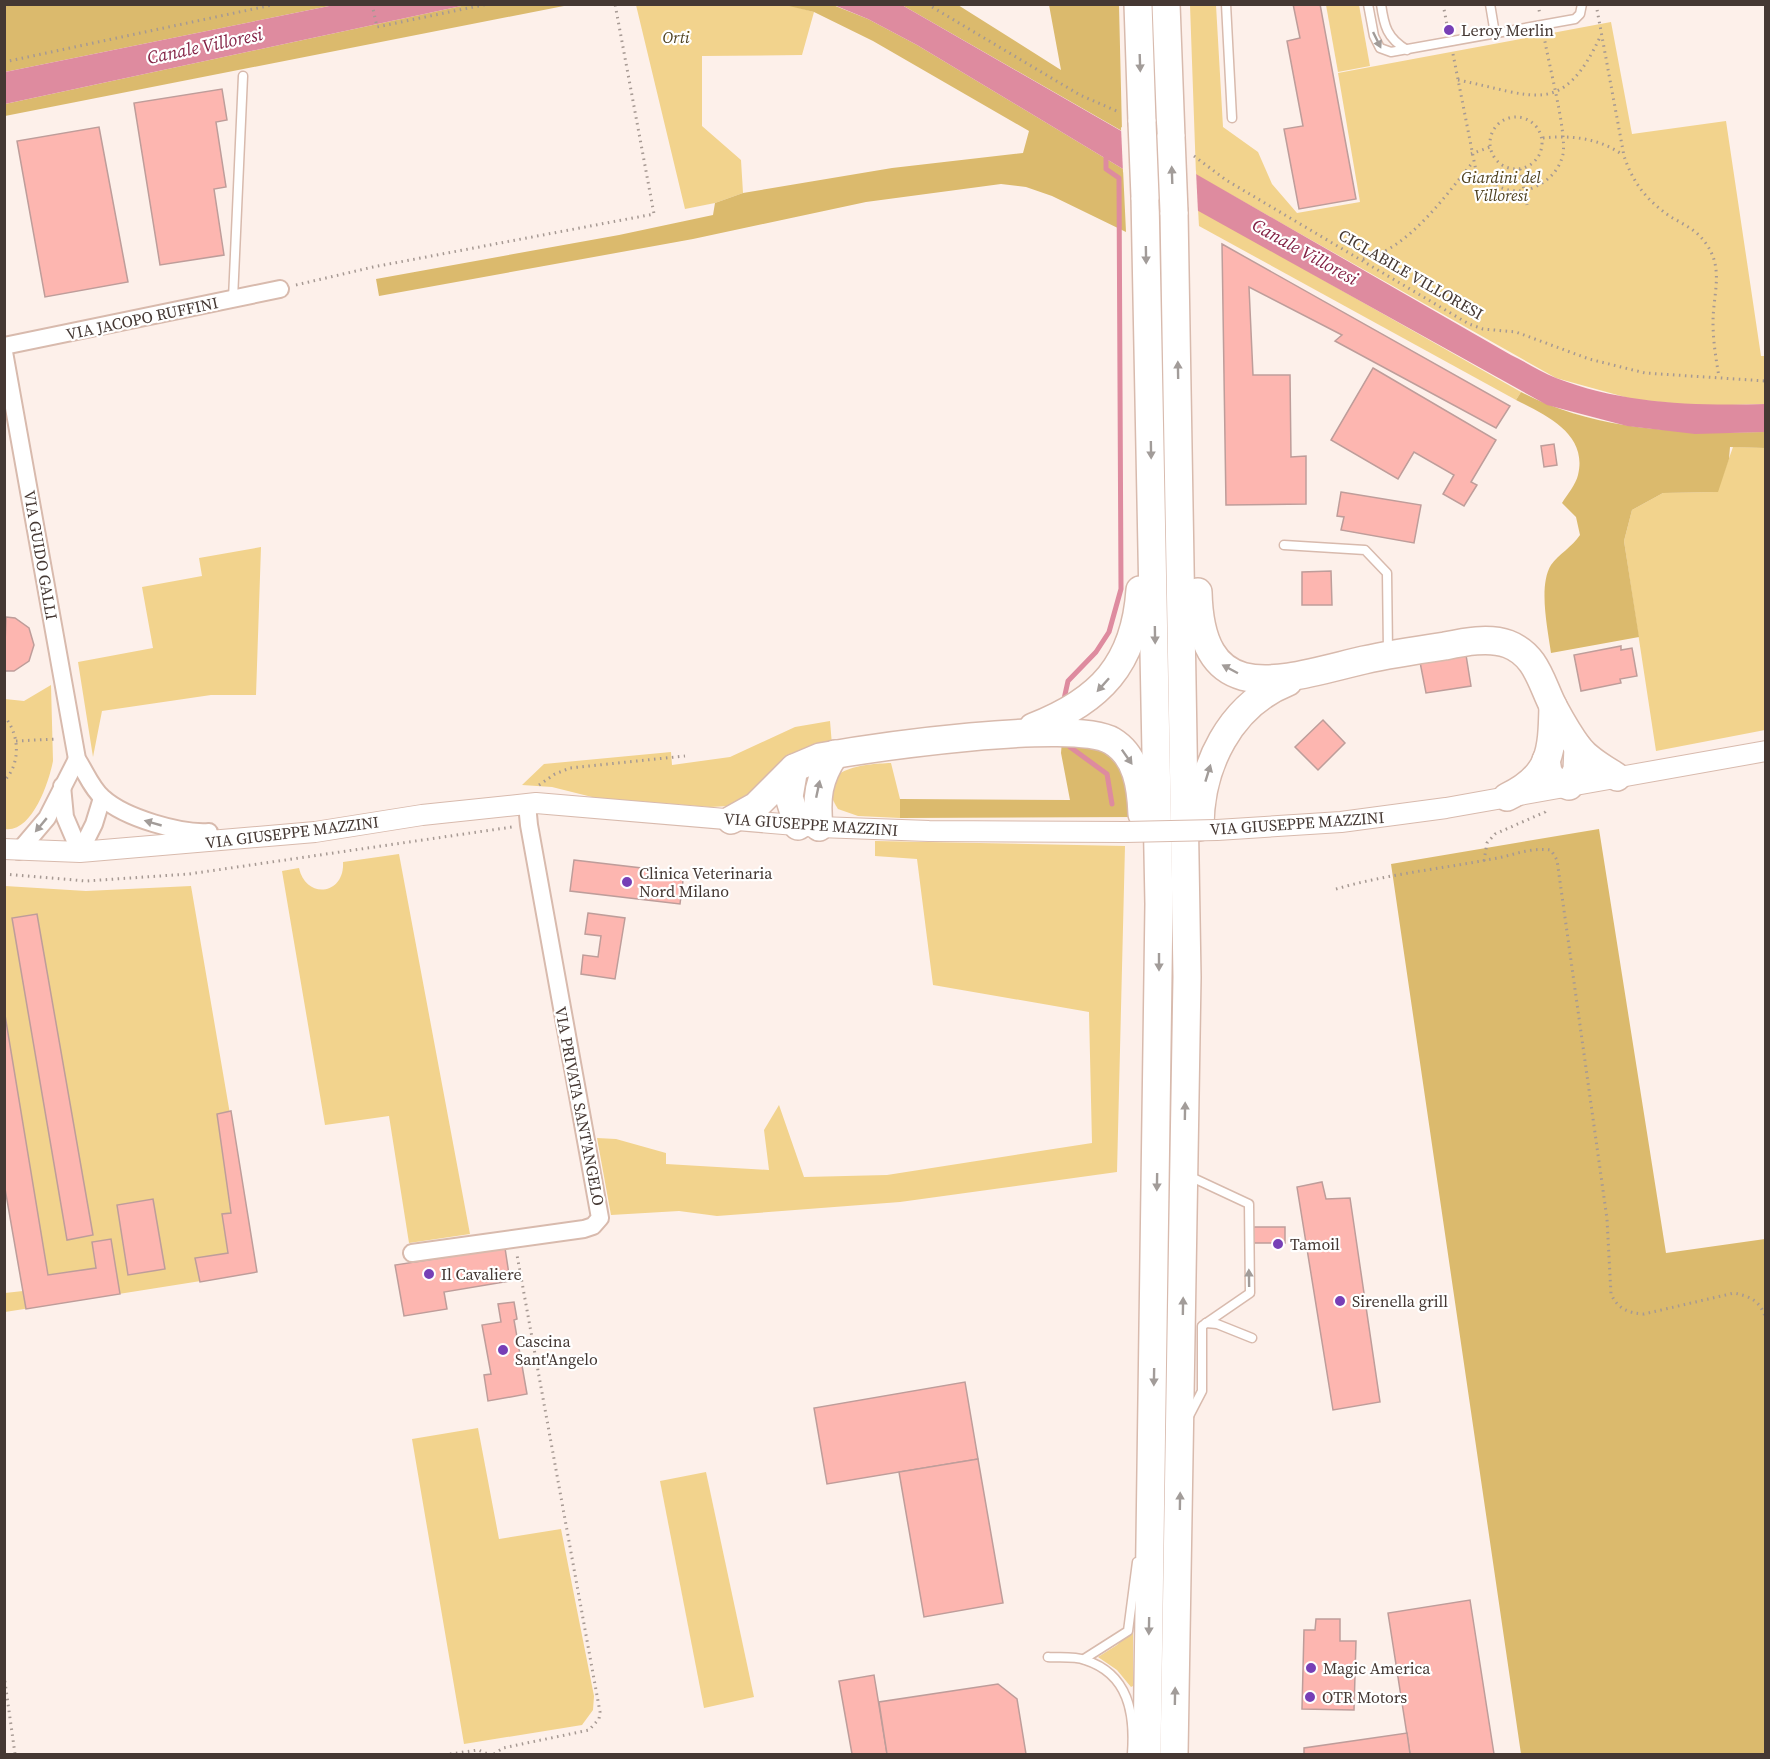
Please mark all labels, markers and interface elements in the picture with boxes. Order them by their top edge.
place label: Leroy Merlin [1461,19,1554,41]
water label: Canale Villoresi [145,21,265,70]
marker: Leroy Merlin [1442,23,1456,37]
park label: Orti [662,26,690,48]
one-way arrow [1372,31,1382,49]
one-way arrow [1136,53,1145,72]
one-way arrow [1168,165,1177,184]
park label: Giardini del Villoresi [1461,166,1541,206]
water label: Canale Villoresi [1248,212,1363,291]
street label: CICLABILE VILLORESI [1335,224,1487,324]
one-way arrow [1142,246,1151,265]
street label: VIA JACOPO RUFFINI [64,291,220,345]
one-way arrow [1173,361,1182,380]
one-way arrow [1146,441,1156,460]
street label: VIA GUIDO GALLI [19,489,63,622]
one-way arrow [1150,625,1159,644]
one-way arrow [1221,664,1238,674]
one-way arrow [1097,677,1110,692]
one-way arrow [1121,749,1133,765]
one-way arrow [1204,764,1213,782]
one-way arrow [814,779,824,798]
street label: VIA GIUSEPPE MAZZINI [1209,806,1385,840]
street label: VIA GIUSEPPE MAZZINI [723,807,899,841]
street label: VIA GIUSEPPE MAZZINI [204,810,380,854]
one-way arrow [35,817,48,832]
one-way arrow [144,817,162,827]
place label: Clinica Veterinaria Nord Milano [639,862,773,902]
marker: Clinica Veterinaria Nord Milano [620,875,634,889]
one-way arrow [1154,953,1164,972]
street label: VIA PRIVATA SANT'ANGELO [550,1004,610,1208]
one-way arrow [1180,1102,1190,1121]
one-way arrow [1152,1172,1162,1191]
place label: Tamoil [1290,1233,1340,1255]
marker: Tamoil [1271,1237,1285,1251]
place label: Il Cavaliere [441,1263,522,1285]
marker: Il Cavaliere [422,1267,436,1281]
one-way arrow [1244,1268,1254,1287]
place label: Sirenella grill [1352,1290,1448,1312]
marker: Sirenella grill [1333,1294,1347,1308]
one-way arrow [1178,1297,1188,1316]
place label: Cascina Sant'Angelo [515,1330,598,1370]
marker: Cascina Sant'Angelo [496,1343,510,1357]
one-way arrow [1149,1367,1159,1386]
one-way arrow [1175,1492,1184,1511]
one-way arrow [1145,1616,1154,1635]
place label: Magic America [1323,1657,1431,1679]
marker: Magic America [1304,1661,1318,1675]
place label: OTR Motors [1322,1686,1407,1708]
one-way arrow [1171,1687,1180,1706]
marker: OTR Motors [1303,1690,1317,1704]

